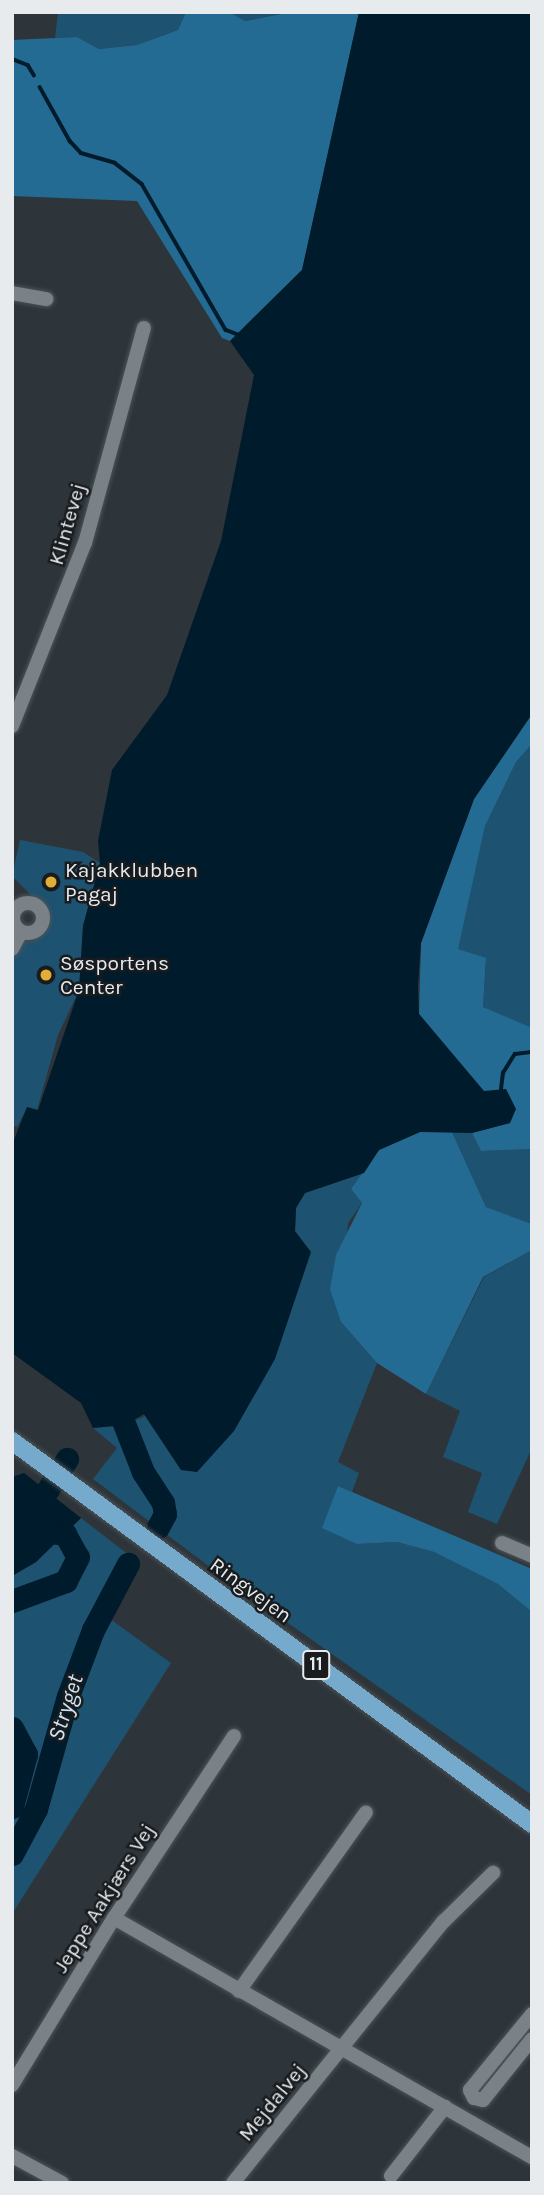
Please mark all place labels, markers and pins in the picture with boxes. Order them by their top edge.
place label: Kajakklubben Pagaj [65,857,198,907]
marker: Kajakklubben Pagaj [43,874,59,890]
place label: Søsportens Center [60,950,169,1000]
marker: Søsportens Center [38,967,54,983]

